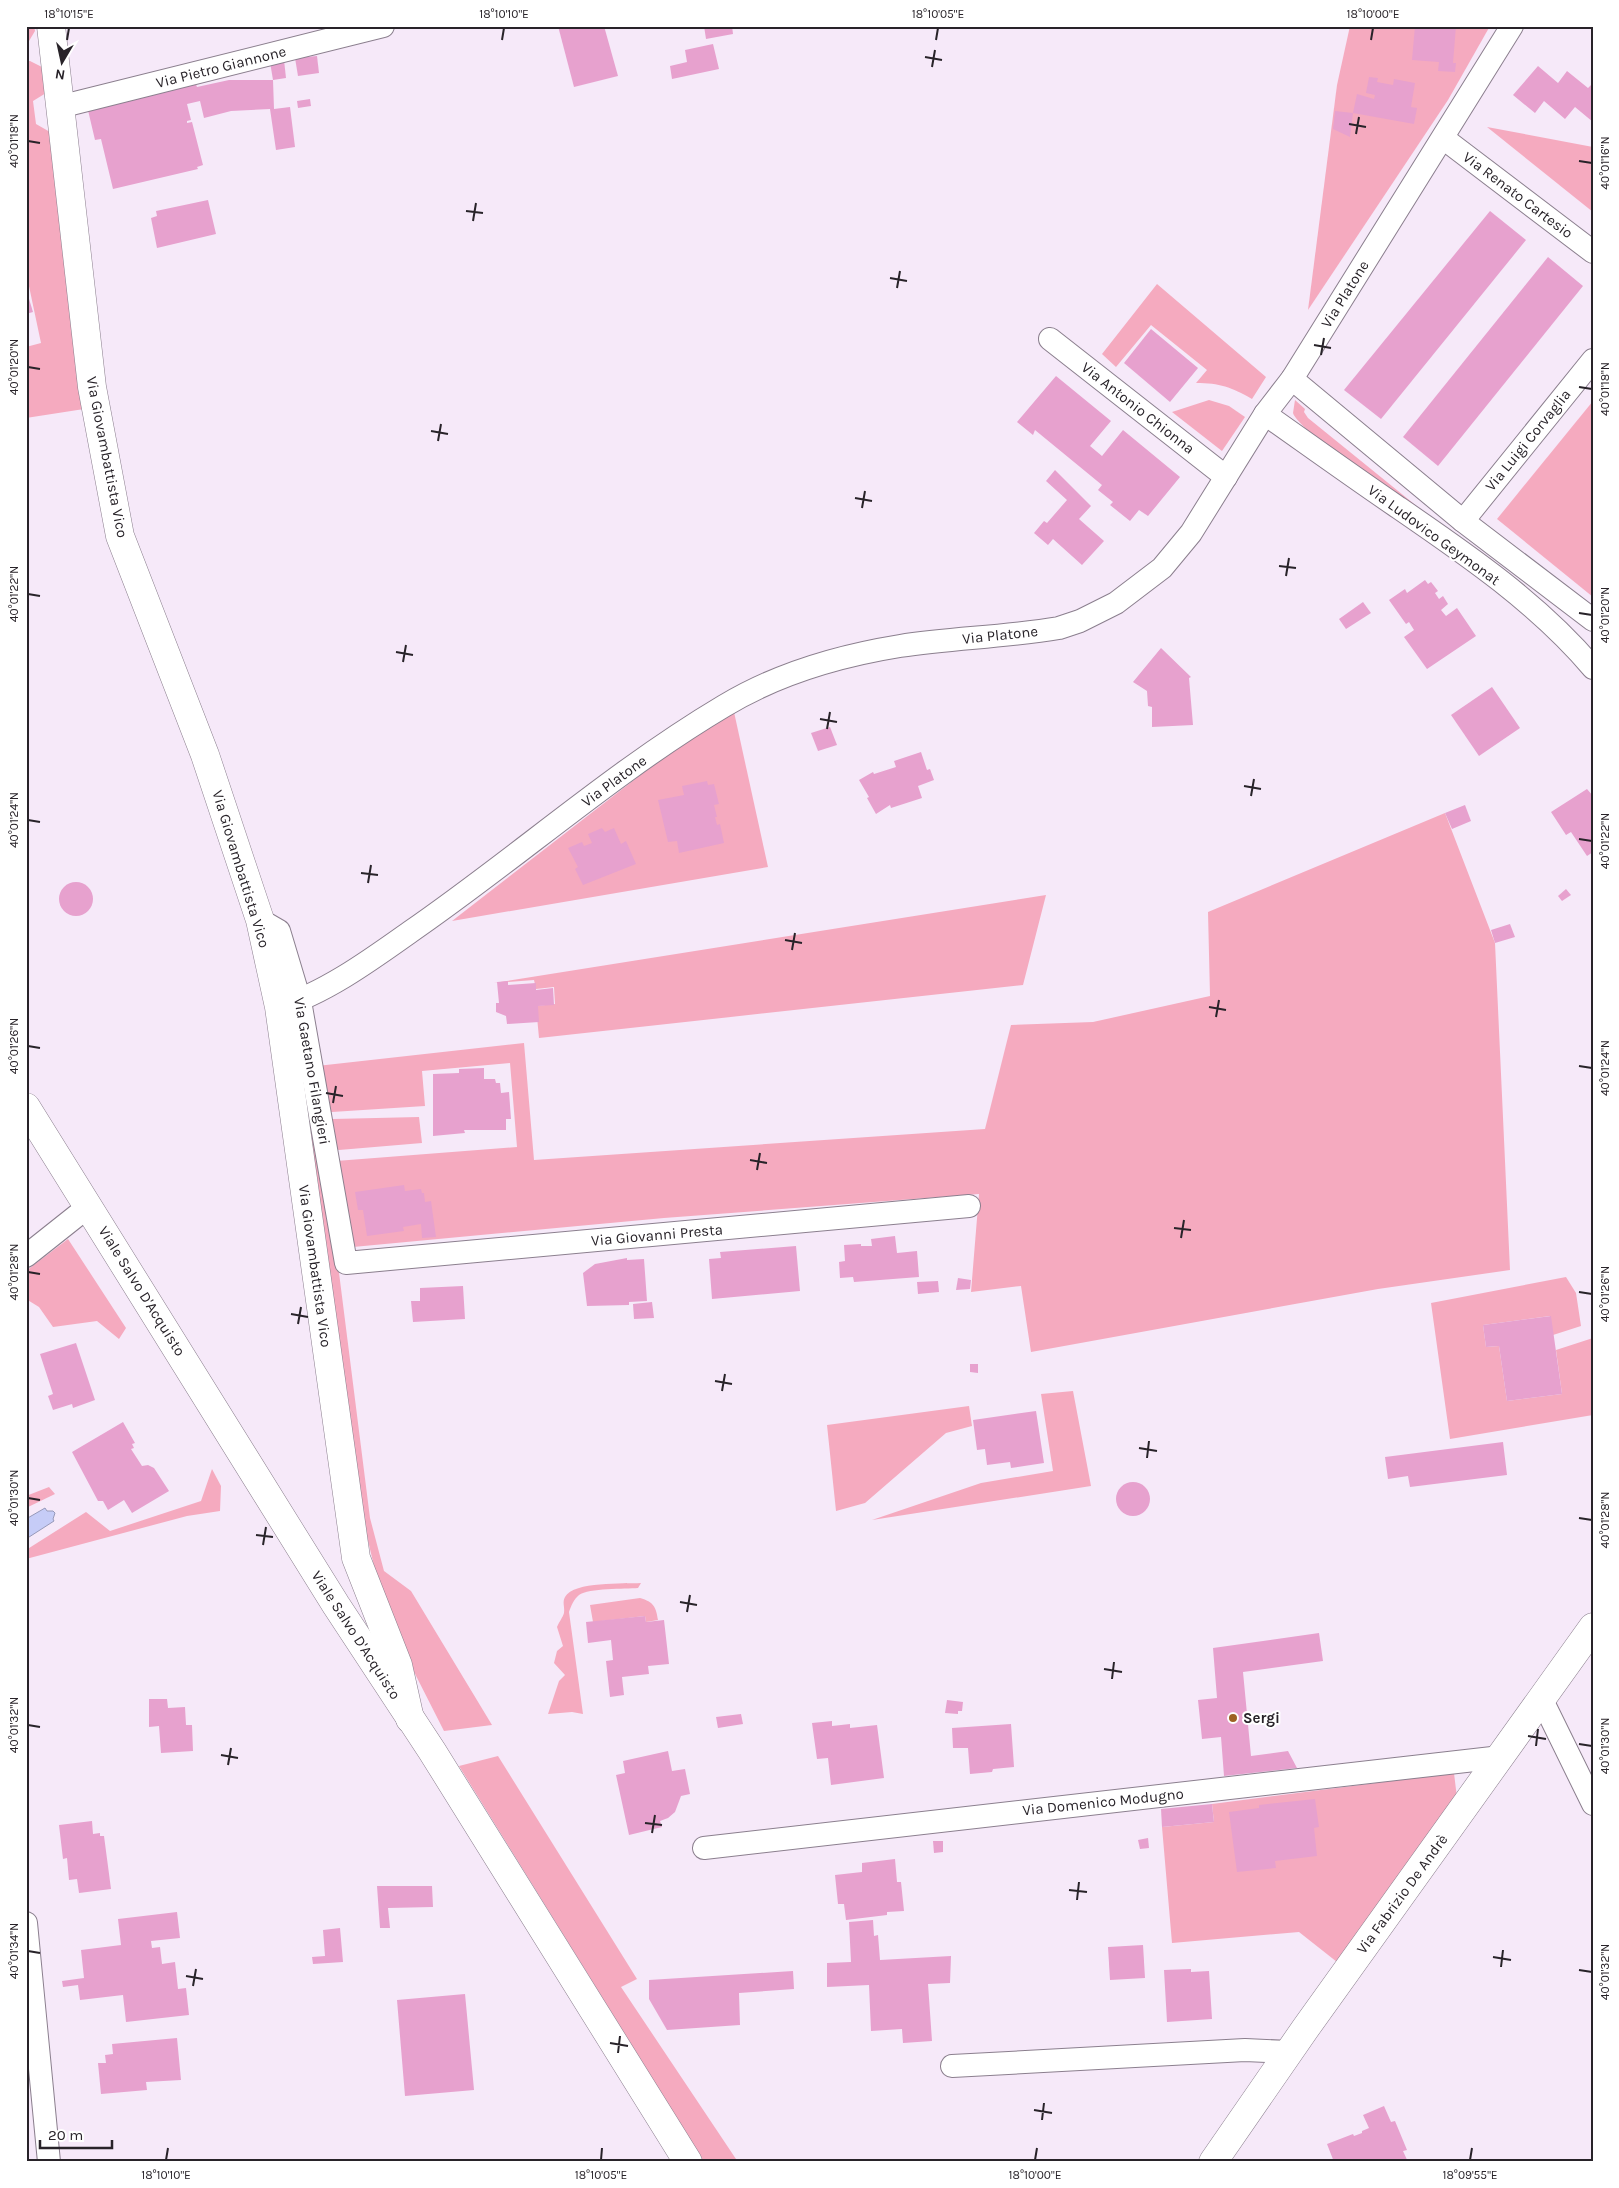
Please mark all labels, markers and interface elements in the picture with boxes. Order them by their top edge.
text: 18°10'15"E [44,7,94,21]
text: 18°10'10"E [479,7,529,21]
text: 18°10'05"E [912,7,964,21]
text: 18°10'00"E [1347,7,1399,21]
north arrow [38,38,88,88]
street label: Via Pietro Giannone [154,42,288,92]
text: N [54,65,66,84]
text: 40°01'18"N [7,114,21,168]
text: 40°01'16"N [1598,136,1612,190]
street label: Via Renato Cartesio [1459,148,1577,242]
street label: Via Platone [1317,257,1373,331]
text: 40°01'20"N [7,339,21,395]
street label: Via Antonio Chionna [1078,358,1198,458]
text: 40°01'18"N [1598,362,1612,416]
street label: Via Giovambattista Vico [83,375,131,539]
street label: Via Luigi Corvaglia [1481,385,1575,495]
street label: Via Ludovico Geymonat [1364,481,1504,589]
text: 40°01'22"N [7,566,21,622]
text: 40°01'20"N [1598,587,1612,643]
street label: Via Platone [961,622,1039,648]
street label: Via Platone [578,751,650,811]
street label: Via Giovambattista Vico [208,788,274,950]
text: 40°01'24"N [7,792,21,848]
text: 40°01'22"N [1598,813,1612,869]
street label: Via Gaetano Filangieri [290,996,334,1146]
text: 40°01'26"N [7,1018,21,1074]
text: 40°01'24"N [1598,1040,1612,1096]
street label: Via Giovambattista Vico [295,1184,335,1348]
street label: Via Giovanni Presta [590,1220,724,1250]
street label: Viale Salvo D'Acquisto [95,1223,189,1359]
text: 40°01'28"N [7,1244,21,1300]
text: 40°01'26"N [1598,1266,1612,1322]
text: 40°01'30"N [7,1470,21,1526]
text: 40°01'28"N [1598,1492,1612,1548]
street label: Viale Salvo D'Acquisto [308,1567,404,1703]
text: 40°01'32"N [7,1697,21,1753]
place label: Sergi [1243,1709,1280,1727]
marker: Sergi [1227,1712,1239,1724]
text: 40°01'30"N [1598,1718,1612,1774]
street label: Via Domenico Modugno [1021,1785,1185,1819]
street label: Via Fabrizio De Andrè [1353,1831,1451,1957]
text: 40°01'34"N [7,1923,21,1979]
text: 40°01'32"N [1598,1944,1612,2000]
scale bar [40,2118,112,2150]
text: 20 m [48,2126,83,2144]
text: 18°10'10"E [141,2168,191,2182]
text: 18°10'05"E [575,2168,627,2182]
text: 18°10'00"E [1009,2168,1061,2182]
text: 18°09'55"E [1442,2168,1498,2182]

